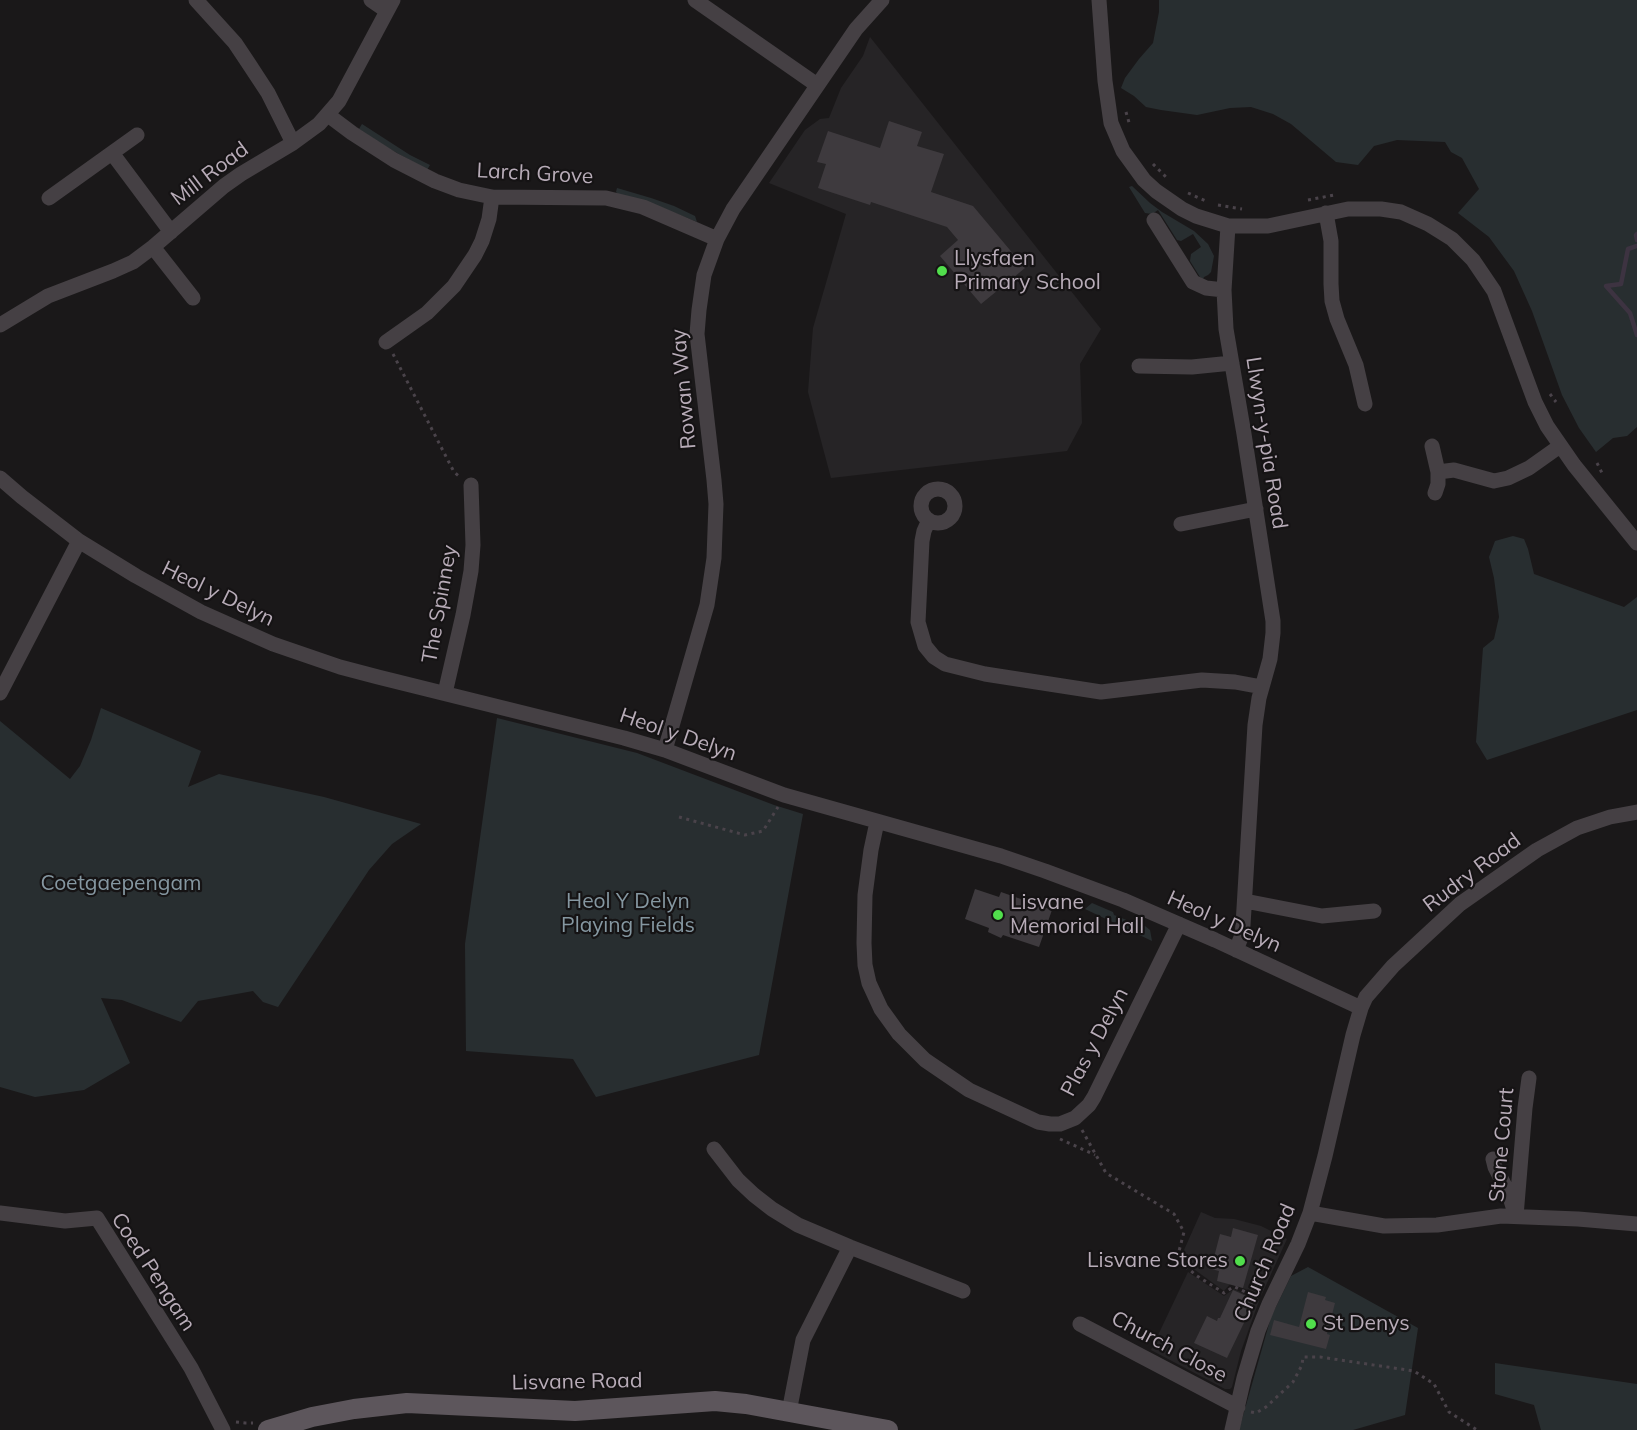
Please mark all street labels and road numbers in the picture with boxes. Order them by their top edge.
street label: Mill Road [166,137,254,211]
street label: Larch Grove [476,158,594,190]
street label: Rowan Way [666,328,702,450]
street label: Llwyn-y-pia Road [1240,355,1292,531]
street label: The Spinney [417,543,463,665]
street label: Heol y Delyn [158,556,278,632]
street label: Heol y Delyn [616,703,740,767]
street label: Rudry Road [1418,828,1526,918]
street label: Heol y Delyn [1163,886,1285,958]
street label: Plas y Delyn [1056,983,1134,1101]
street label: Stone Court [1484,1087,1520,1203]
street label: Church Road [1229,1200,1301,1326]
street label: Coed Pengam [105,1208,201,1336]
street label: Church Close [1107,1306,1231,1388]
street label: Lisvane Road [511,1368,643,1396]

